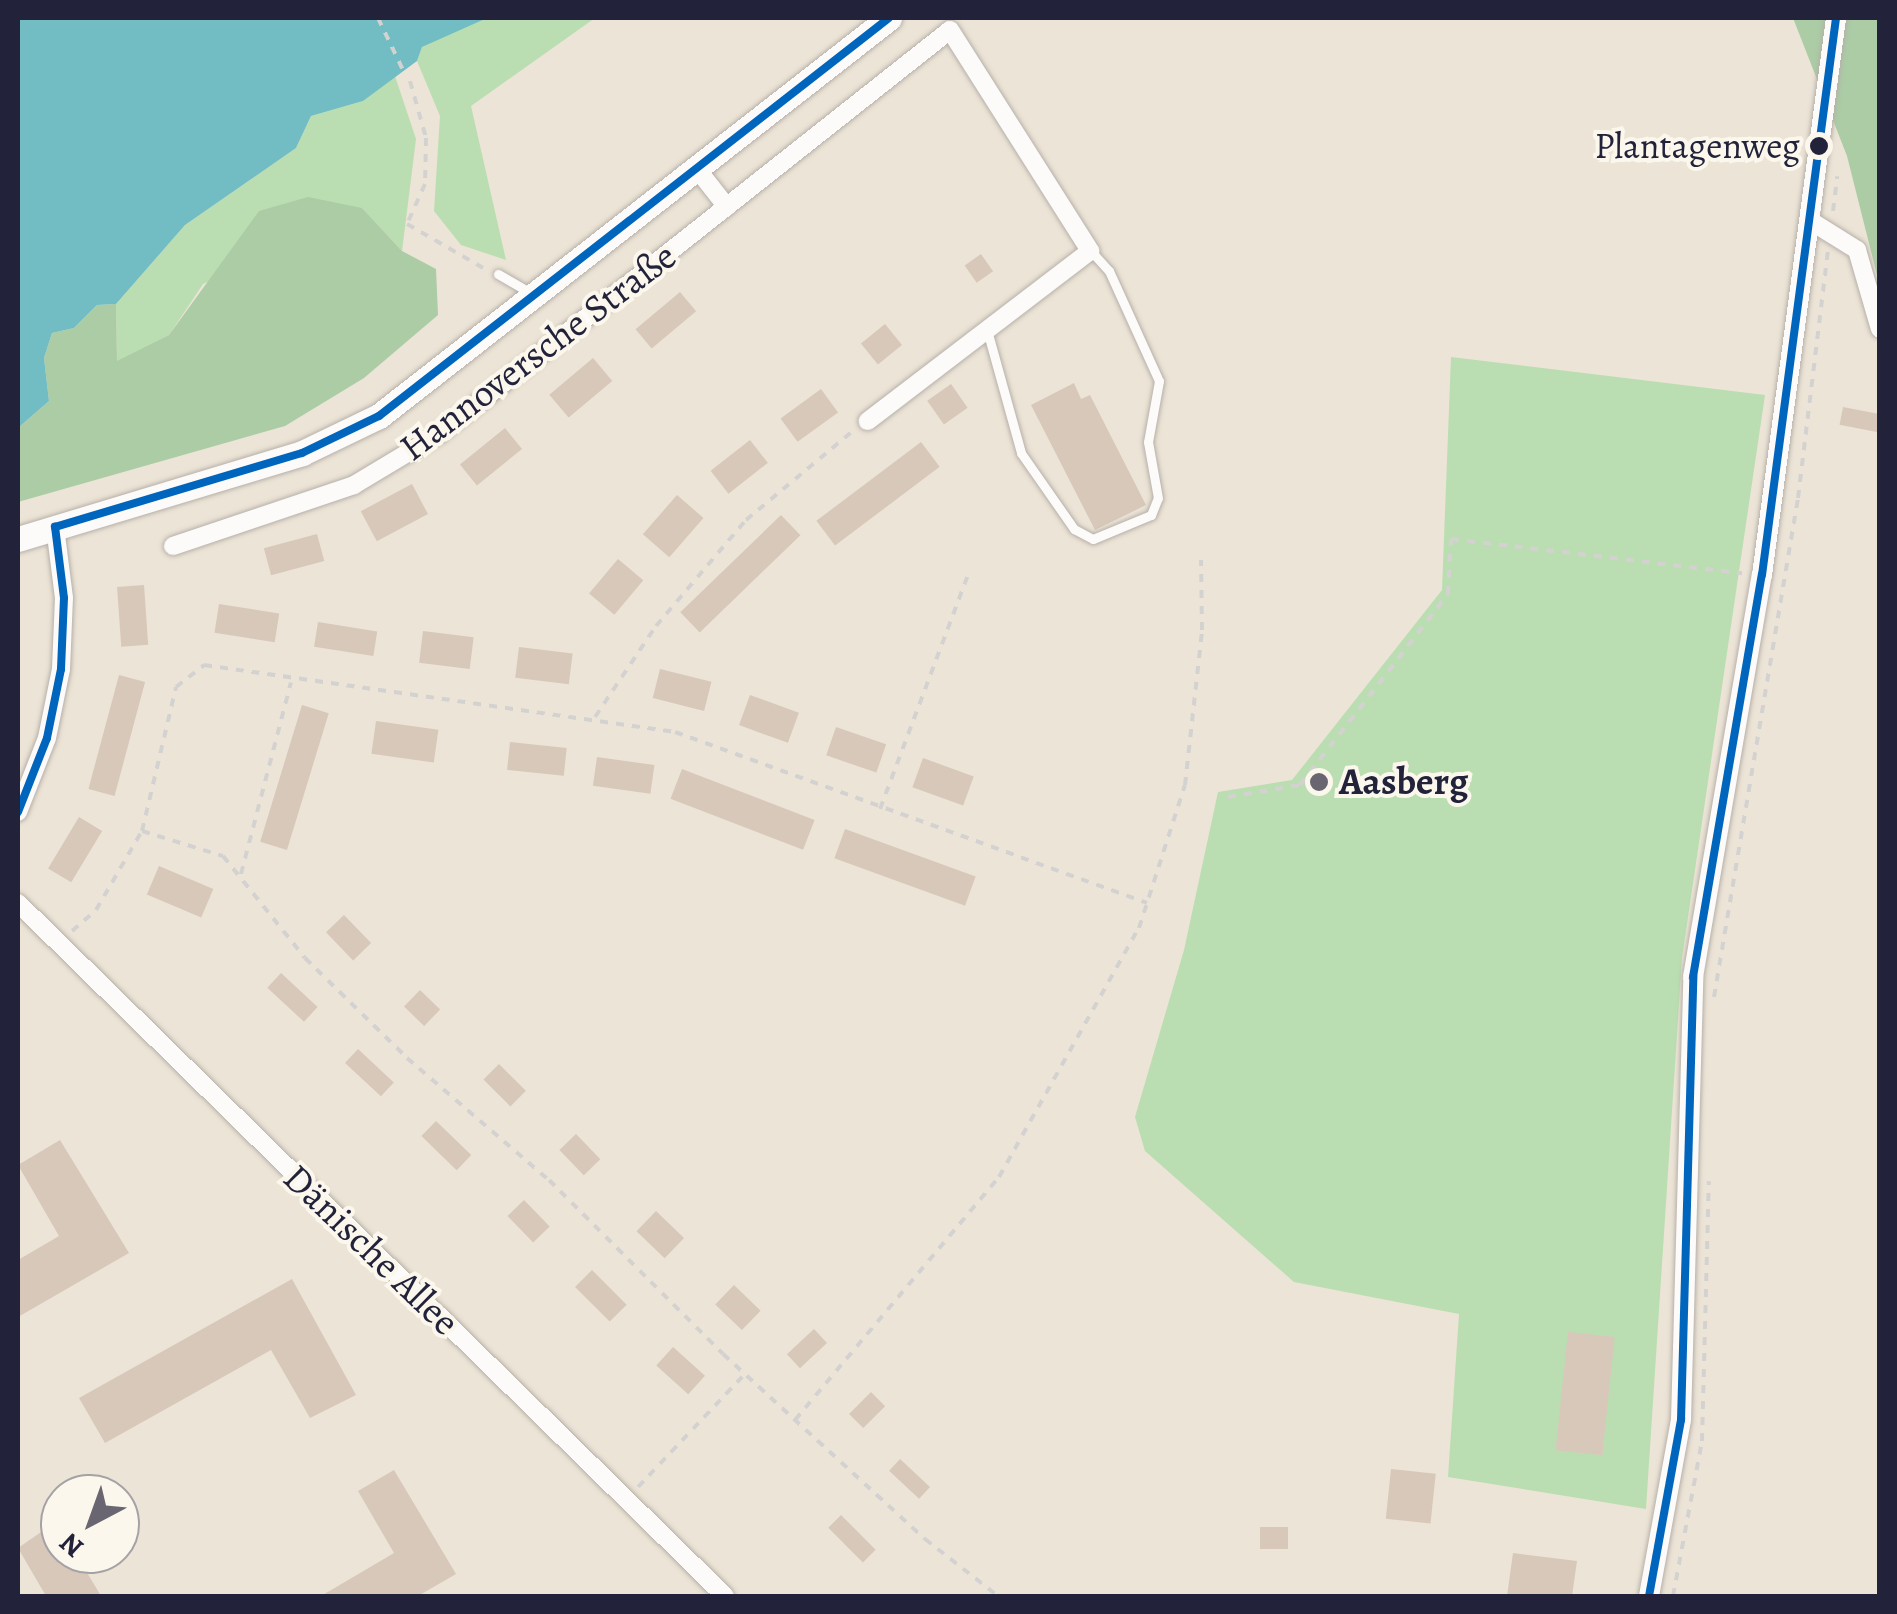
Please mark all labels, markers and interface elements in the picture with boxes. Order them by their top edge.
place label: Plantagenweg [1594,124,1800,168]
marker: Plantagenweg [1809,136,1829,156]
street label: Hannoversche Straße [391,233,685,471]
place label: Aasberg [1339,759,1468,805]
marker: Aasberg [1308,771,1330,793]
street label: Dänische Allee [274,1155,468,1345]
north arrow [40,1474,140,1574]
text: N [51,1524,92,1566]

